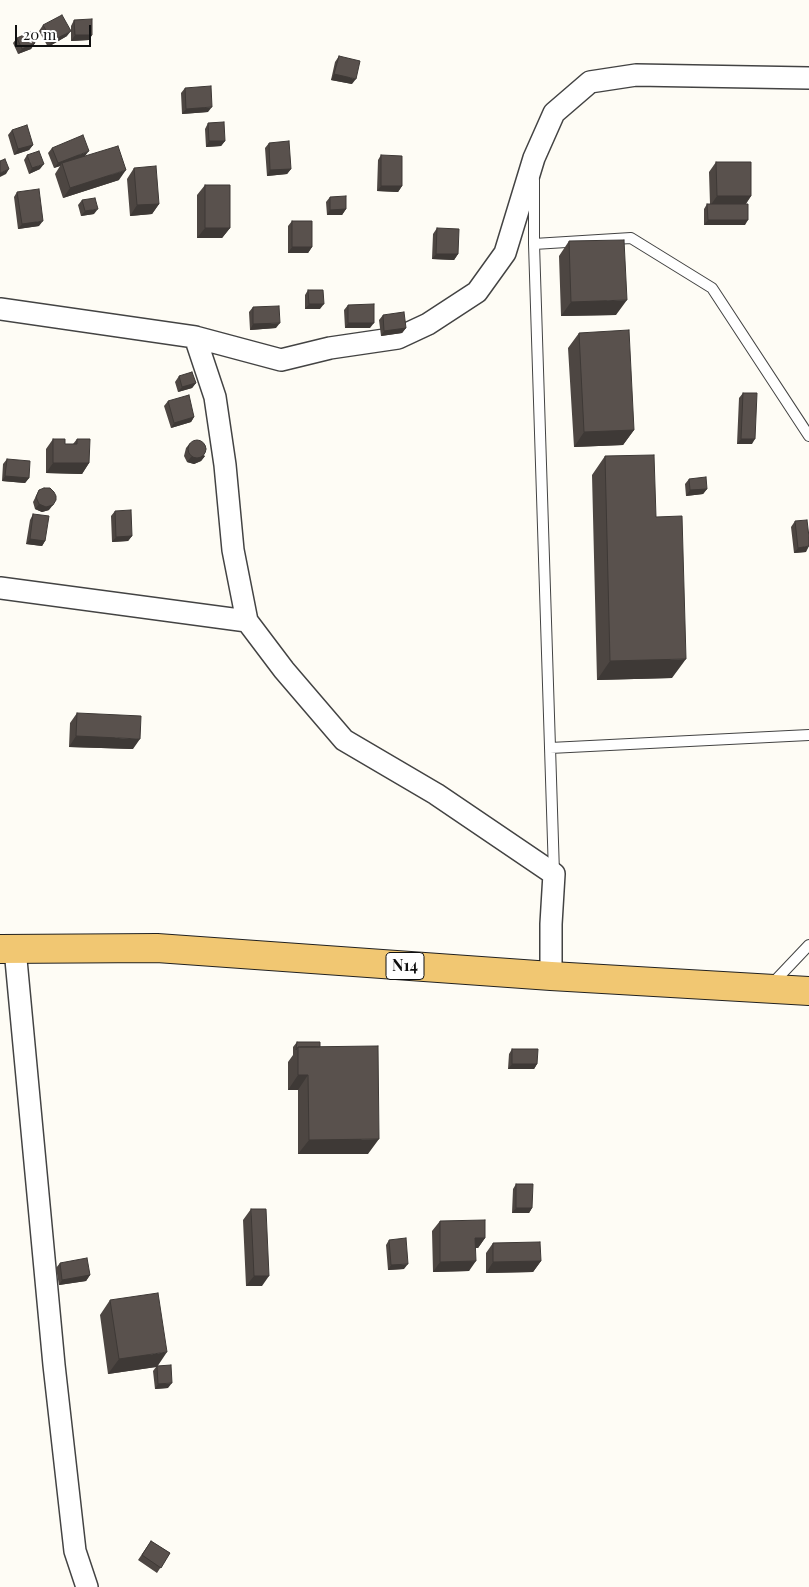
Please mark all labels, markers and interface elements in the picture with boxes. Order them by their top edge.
scale bar [18,15,94,47]
text: 20 m [23,24,56,44]
road number: N14 [386,952,424,979]

